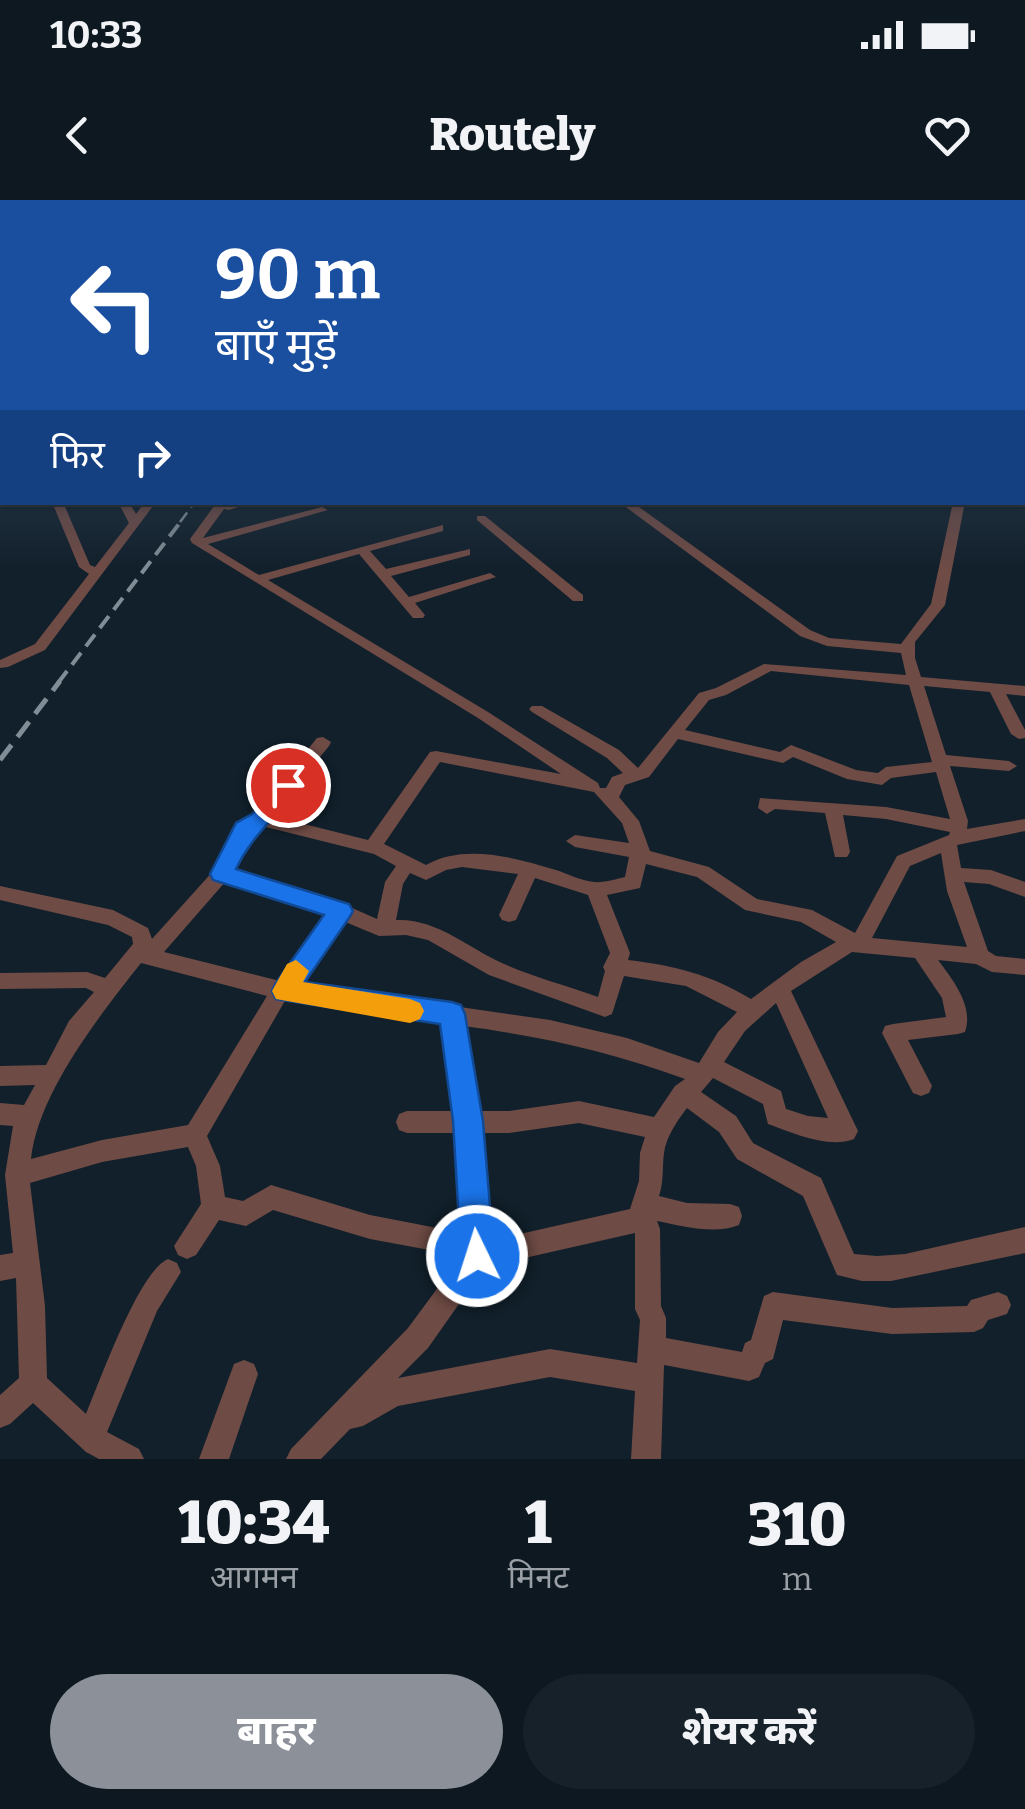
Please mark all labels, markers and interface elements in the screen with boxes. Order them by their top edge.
text: 10:33 [50,12,143,58]
icon: back [50,108,105,163]
text: Routely [430,108,595,162]
icon: heart [920,108,975,163]
text: 90 m [215,233,380,317]
icon: left [50,240,180,370]
text: बाएँ मुड़ें [215,318,337,372]
icon: right [125,430,180,485]
text: फिर [50,432,105,478]
pin [246,743,331,828]
icon: arrive [261,758,316,813]
position arrow [425,1204,529,1308]
text: 10:34 [178,1487,329,1559]
text: 1 [525,1487,552,1559]
text: 310 [747,1489,847,1561]
text: आगमन [210,1558,298,1596]
text: मिनट [508,1558,569,1596]
text: m [782,1560,812,1598]
button: बाहर [50,1674,503,1789]
button: शेयर करें [523,1674,975,1789]

